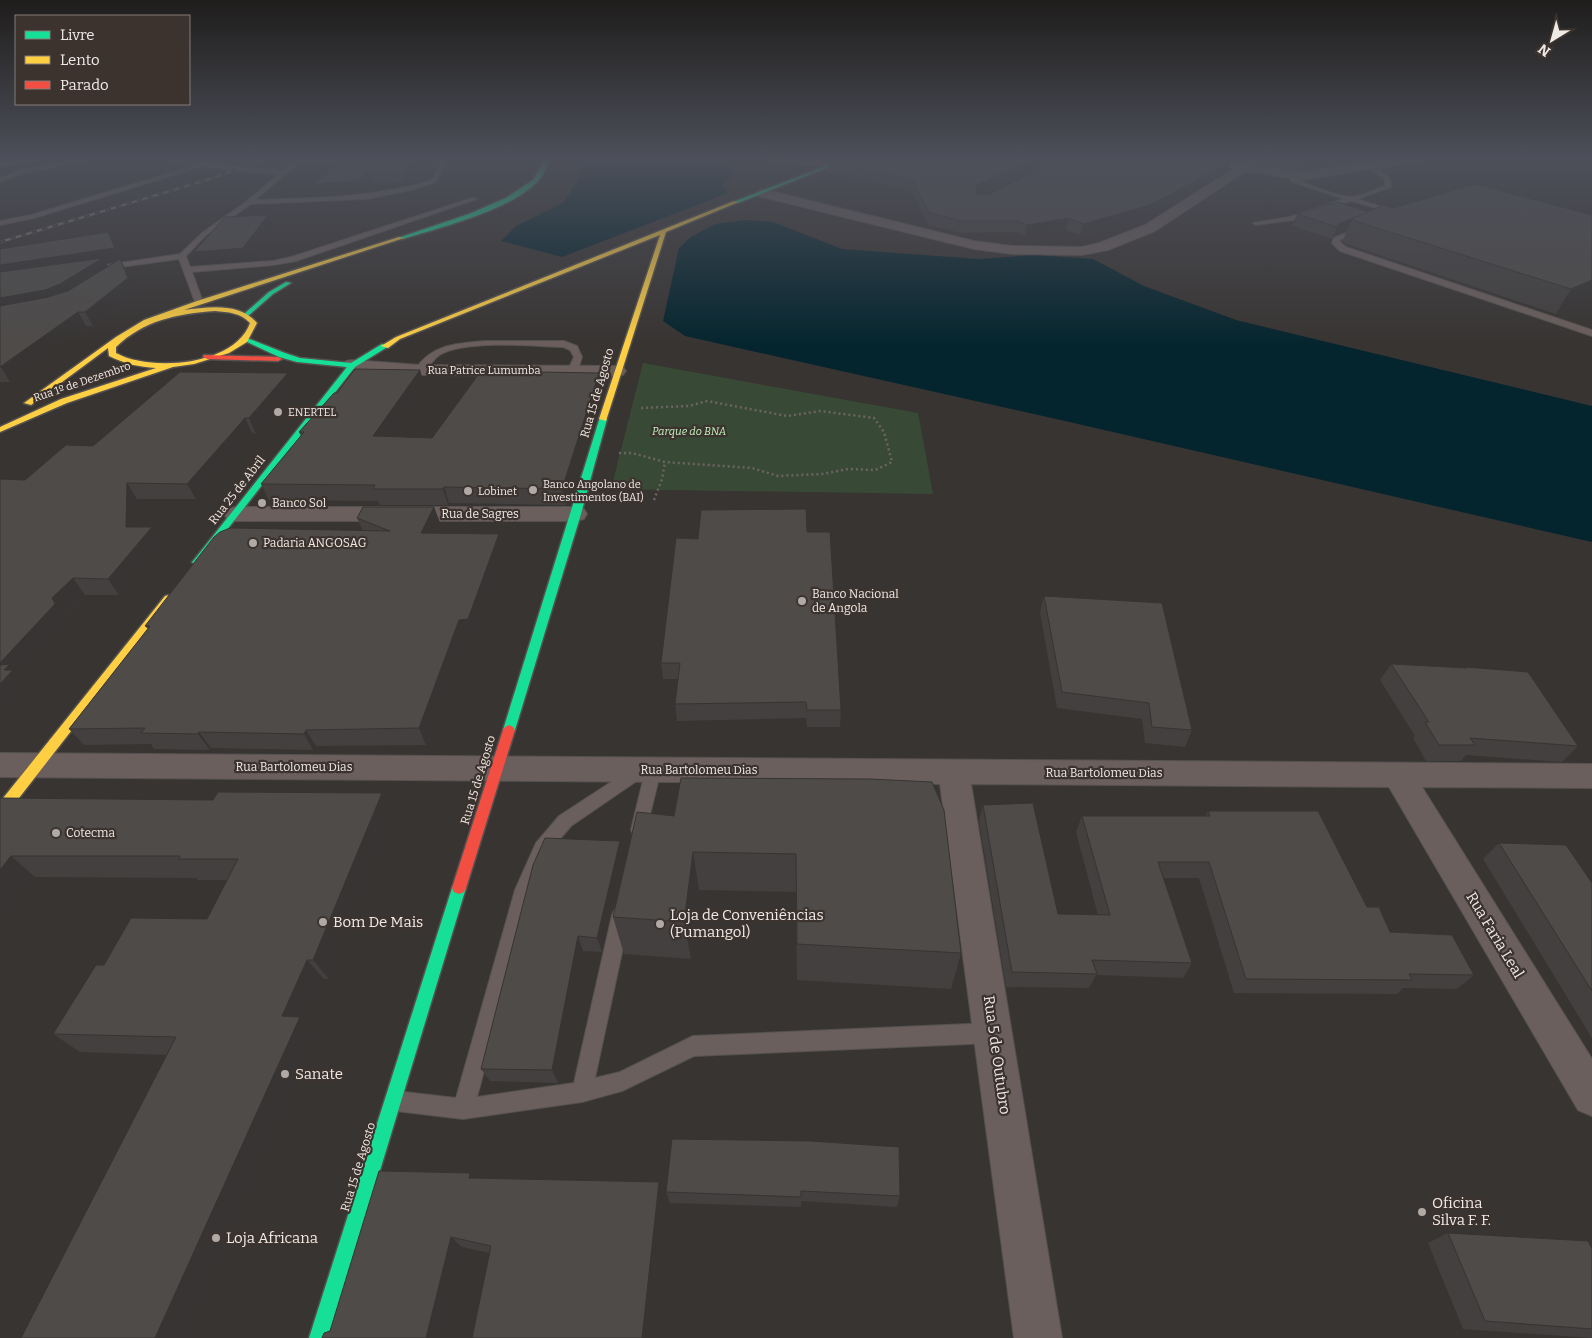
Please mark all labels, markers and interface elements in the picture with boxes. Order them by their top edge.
legend [15,15,190,105]
north arrow [1527,15,1577,65]
text: Livre [60,26,95,44]
text: N [1535,40,1554,60]
text: Lento [60,51,100,69]
text: Parado [60,76,109,94]
street label: Rua 15 de Agosto [578,347,616,439]
street label: Rua 1º de Dezembro [32,359,132,405]
street label: Rua Patrice Lumumba [428,364,540,377]
marker: ENERTEL [272,406,284,418]
place label: ENERTEL [288,406,336,419]
park label: Parque do BNA [652,425,726,438]
street label: Rua 25 de Abril [206,453,268,527]
place label: Banco Angolano de Investimentos (BAI) [543,478,644,504]
marker: Banco Angolano de Investimentos (BAI) [527,484,539,496]
marker: Lobinet [462,485,474,497]
place label: Lobinet [478,485,517,498]
place label: Banco Sol [272,496,327,510]
marker: Banco Sol [256,497,268,509]
street label: Rua de Sagres [441,507,519,521]
place label: Padaria ANGOSAG [263,536,367,550]
marker: Padaria ANGOSAG [247,537,259,549]
place label: Banco Nacional de Angola [812,587,899,615]
marker: Banco Nacional de Angola [796,595,808,607]
street label: Rua 15 de Agosto [458,734,498,826]
street label: Rua Bartolomeu Dias [236,760,353,774]
street label: Rua Bartolomeu Dias [641,763,758,777]
street label: Rua Bartolomeu Dias [1046,766,1163,780]
place label: Cotecma [66,826,116,840]
marker: Cotecma [50,827,62,839]
street label: Rua Faria Leal [1462,889,1528,981]
place label: Loja de Conveniências (Pumangol) [670,906,824,941]
place label: Bom De Mais [333,913,423,931]
marker: Bom De Mais [317,916,329,928]
marker: Loja de Conveniências (Pumangol) [654,918,666,930]
street label: Rua 5 de Outubro [980,994,1014,1116]
place label: Sanate [295,1065,343,1083]
marker: Sanate [279,1068,291,1080]
street label: Rua 15 de Agosto [338,1121,378,1213]
place label: Oficina Silva F. F. [1432,1194,1491,1229]
marker: Oficina Silva F. F. [1416,1206,1428,1218]
place label: Loja Africana [226,1229,318,1247]
marker: Loja Africana [210,1232,222,1244]

